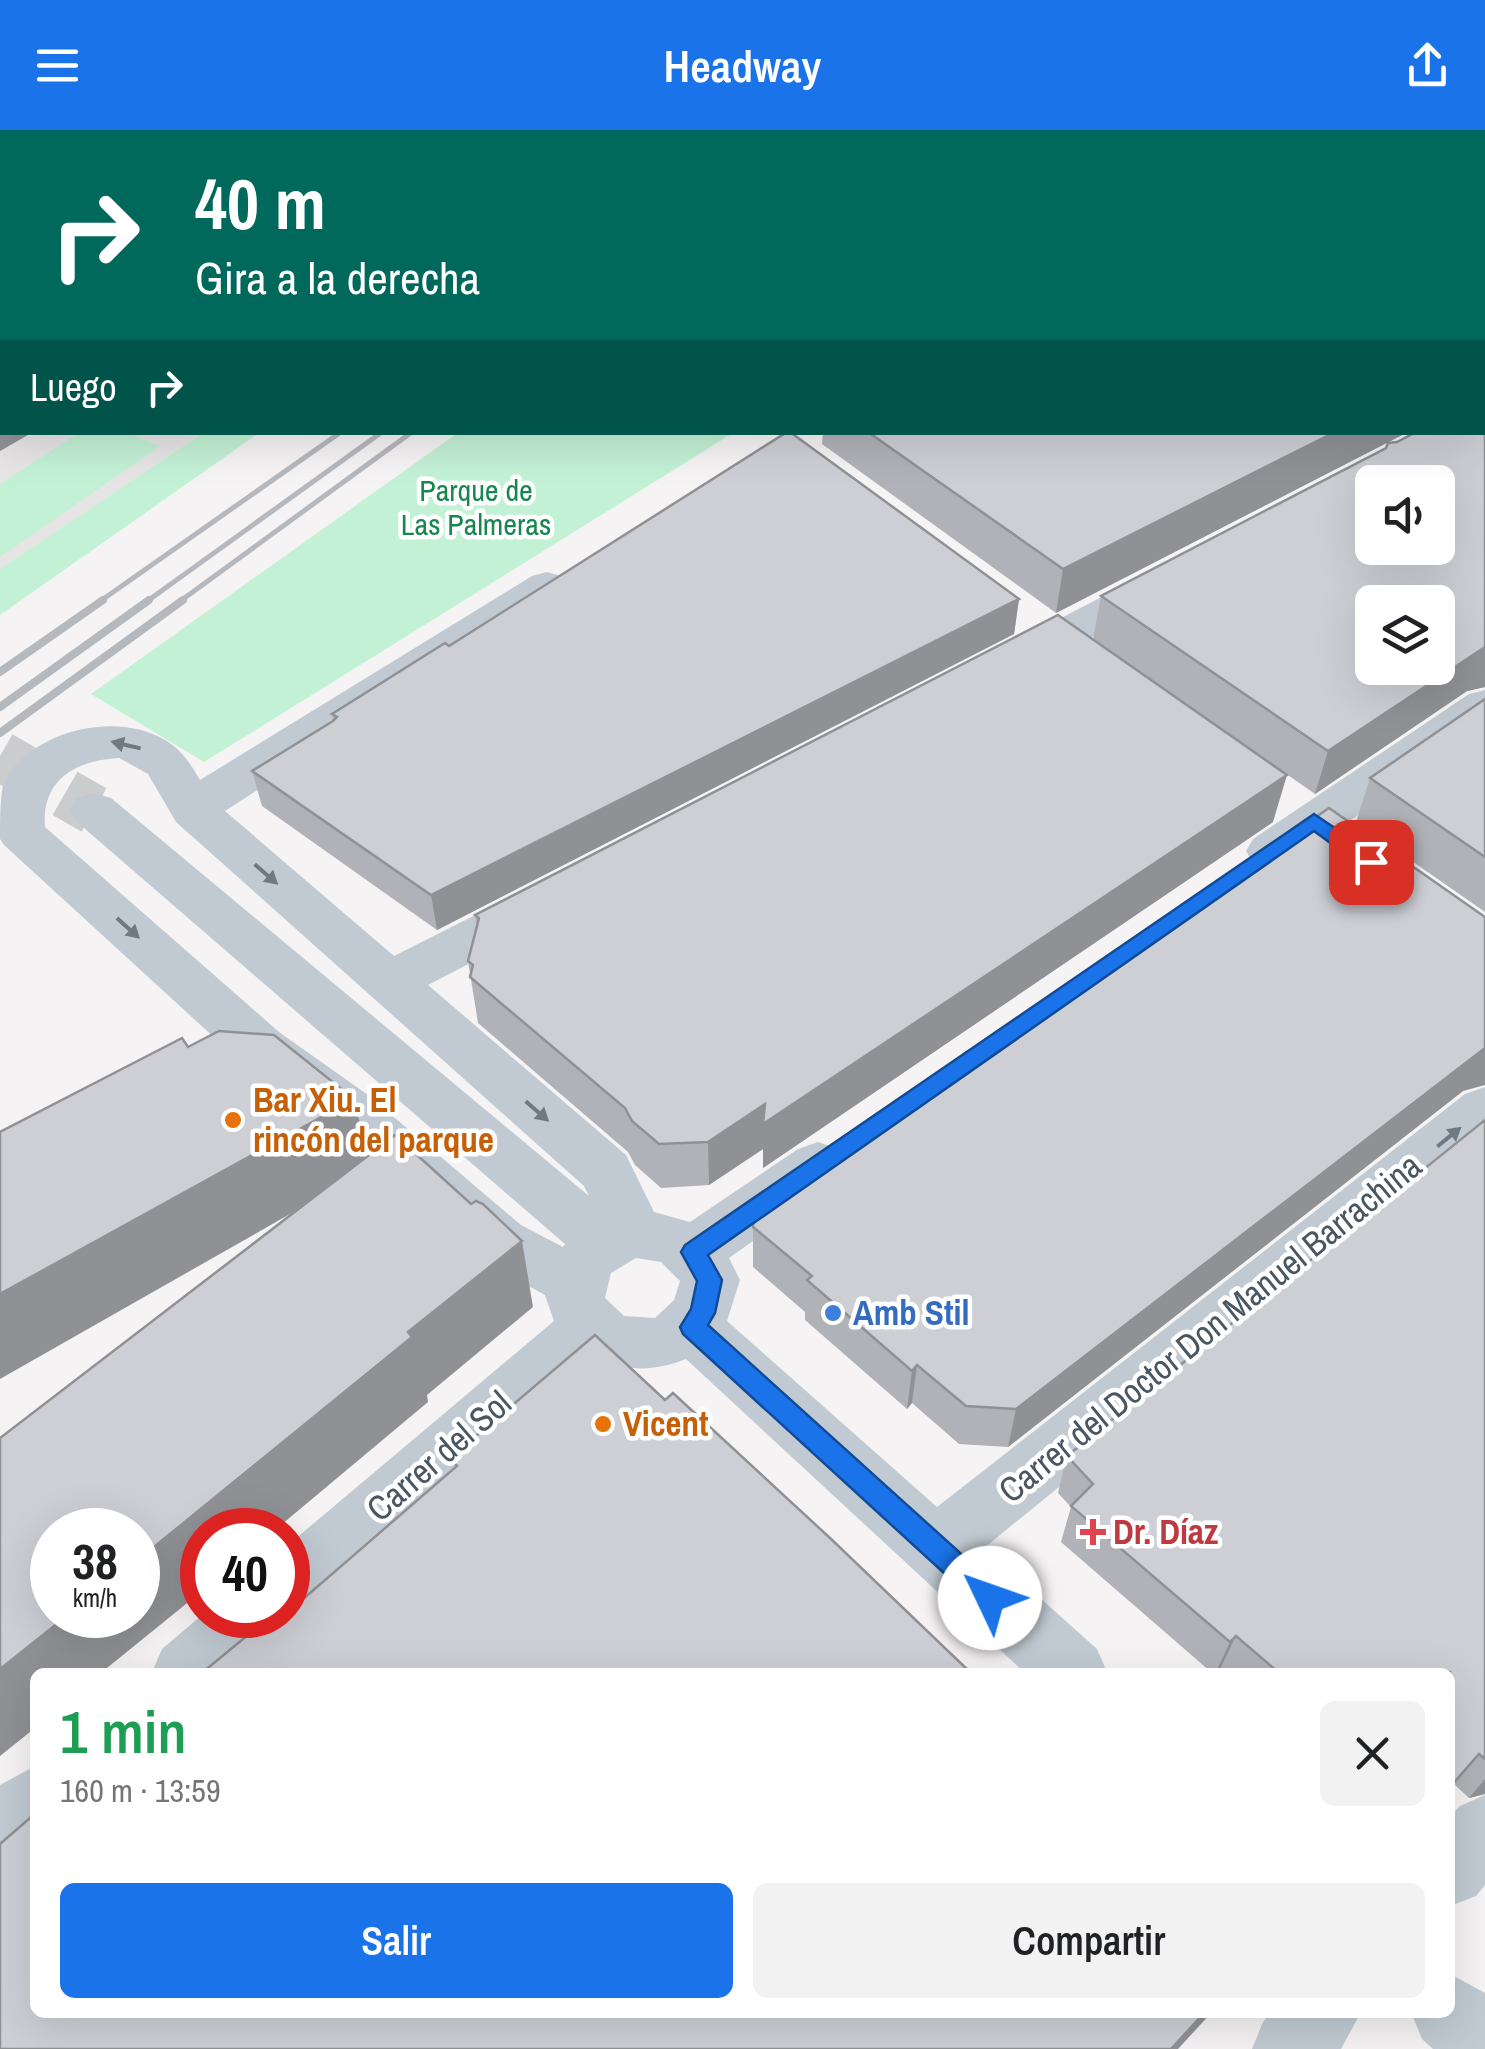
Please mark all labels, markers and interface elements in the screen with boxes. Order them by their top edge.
text: Headway [664,35,821,96]
icon: menu [30,38,85,93]
icon: share [1400,38,1455,93]
text: 40 m [195,157,326,251]
icon: right [30,170,160,300]
text: Gira a la derecha [195,247,480,308]
icon: right [137,360,192,415]
text: Luego [30,362,117,413]
map controls [1355,465,1455,685]
button: sound [1355,465,1455,565]
park label: Parque de Las Palmeras [401,470,551,544]
button: layers [1355,585,1455,685]
one-way arrow [111,737,142,752]
pin [1329,820,1414,905]
icon: arrive [1344,835,1399,890]
one-way arrow [253,862,278,884]
one-way arrow [115,916,140,938]
place label: Bar Xiu. El rincón del parque [253,1076,494,1163]
one-way arrow [524,1100,549,1122]
marker: Bar Xiu. El rincón del parque [222,1109,244,1131]
one-way arrow [1435,1127,1461,1148]
street label: Carrer del Doctor Don Manuel Barrachina [988,1142,1431,1513]
place label: Amb Stil [853,1289,969,1336]
marker: Amb Stil [822,1302,844,1324]
street label: Carrer del Sol [356,1380,521,1531]
place label: Vicent [623,1400,709,1447]
marker: Vicent [592,1413,614,1435]
speed limit sign: 40 [180,1508,310,1638]
place label: Dr. Díaz [1113,1508,1218,1555]
marker: Dr. Díaz [1082,1521,1104,1543]
text: 38 [72,1527,118,1595]
position arrow [938,1546,1042,1650]
text: km/h [73,1581,117,1615]
text: 1 min [60,1691,187,1772]
button: close [1320,1701,1425,1806]
text: 160 m · 13:59 [60,1769,220,1812]
button: Salir [60,1883,733,1998]
button: Compartir [753,1883,1425,1998]

